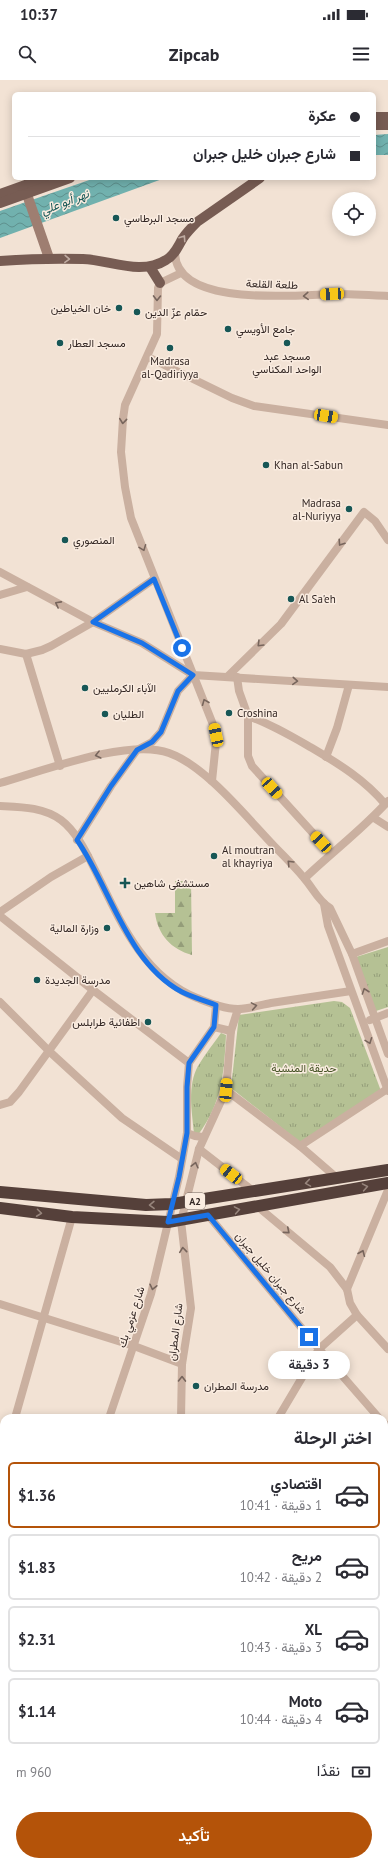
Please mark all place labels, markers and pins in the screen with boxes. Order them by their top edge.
place label: مسجد البرطاسي [124,211,194,228]
marker: مسجد البرطاسي [111,213,121,223]
place label: خان الخياطين [51,301,111,315]
marker: خان الخياطين [114,303,124,313]
place label: حمّام عزّ الدين [145,305,207,320]
marker: حمّام عزّ الدين [132,307,142,317]
place label: جامع الأويسي [236,322,295,339]
marker: جامع الأويسي [223,324,233,334]
place label: مسجد العطار [67,336,126,350]
marker: مسجد العطار [55,338,65,348]
marker: مسجد عبد الواحد المكناسي [282,338,292,348]
marker: Madrasa al-Qadiriyya [165,343,175,353]
place label: مسجد عبد الواحد المكناسي [252,349,322,379]
place label: Madrasa al-Qadiriyya [142,354,198,381]
place label: Khan al-Sabun [274,458,343,472]
marker: Khan al-Sabun [261,460,271,470]
place label: Madrasa al-Nuriyya [293,496,341,523]
marker: Madrasa al-Nuriyya [344,504,354,514]
place label: المنصوري [73,533,115,550]
marker: المنصوري [60,535,70,545]
place label: Al Sa'eh [299,592,336,606]
marker: Al Sa'eh [286,594,296,604]
place label: الآباء الكرمليين [93,681,156,695]
marker: الآباء الكرمليين [80,683,90,693]
place label: Croshina [237,706,278,720]
place label: الطليان [113,707,144,721]
marker: Croshina [224,708,234,718]
marker: الطليان [100,709,110,719]
place label: Al moutran al khayriya [222,843,274,870]
marker: Al moutran al khayriya [209,851,219,861]
place label: مستشفى شاهين [134,876,210,890]
marker: مستشفى شاهين [119,877,131,889]
place label: وزارة المالية [50,921,99,935]
marker: وزارة المالية [102,923,112,933]
place label: مدرسة الجديدة [45,973,111,987]
marker: مدرسة الجديدة [32,975,42,985]
place label: اطفائية طرابلس [72,1015,140,1029]
marker: اطفائية طرابلس [143,1017,153,1027]
place label: مدرسة المطران [204,1379,269,1393]
marker: مدرسة المطران [191,1381,201,1391]

